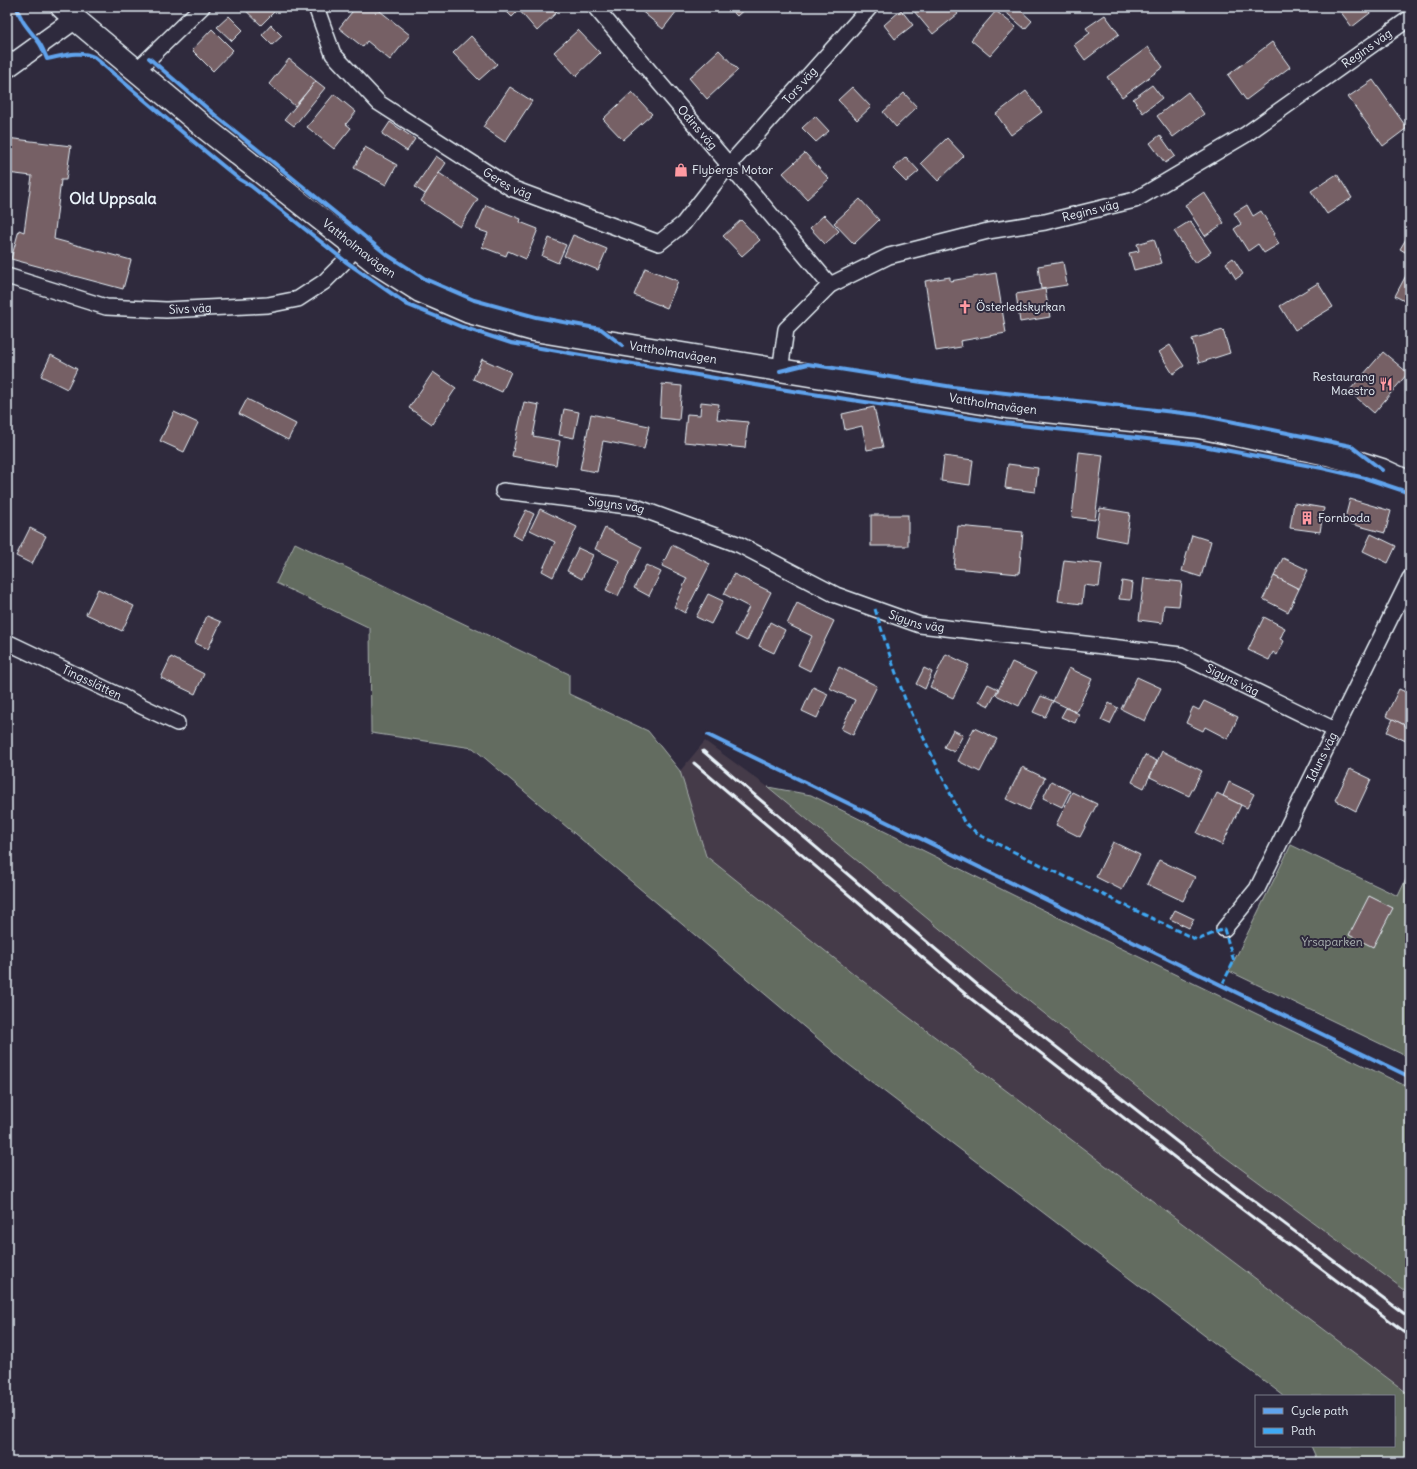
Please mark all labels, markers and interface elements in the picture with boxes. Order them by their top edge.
street label: Regins väg [1339,25,1394,71]
street label: Tors väg [779,64,820,107]
street label: Odins väg [675,102,721,152]
shop icon: Flybergs Motor [673,162,689,178]
place label: Flybergs Motor [692,162,773,177]
street label: Geres väg [480,164,534,202]
district label: Old Uppsala [69,188,157,209]
street label: Regins väg [1060,196,1120,225]
street label: Vattholmavägen [320,215,399,281]
church icon: Österledskyrkan [957,299,973,315]
place label: Österledskyrkan [976,299,1065,314]
street label: Sivs väg [168,300,212,317]
street label: Vattholmavägen [628,338,718,367]
place label: Restaurang Maestro [1313,369,1375,398]
restaurant icon: Restaurang Maestro [1378,376,1394,392]
street label: Vattholmavägen [948,390,1038,417]
street label: Sigyns väg [587,493,647,517]
building icon: Fornboda [1299,510,1315,526]
place label: Fornboda [1318,510,1370,525]
street label: Sigyns väg [887,606,945,635]
street label: Sigyns väg [1203,660,1262,699]
street label: Tingsslätten [60,661,124,703]
street label: Iduns väg [1303,729,1340,784]
park label: Yrsaparken [1301,934,1363,949]
legend [1255,1395,1395,1447]
text: Cycle path [1291,1403,1348,1418]
text: Path [1291,1423,1316,1438]

